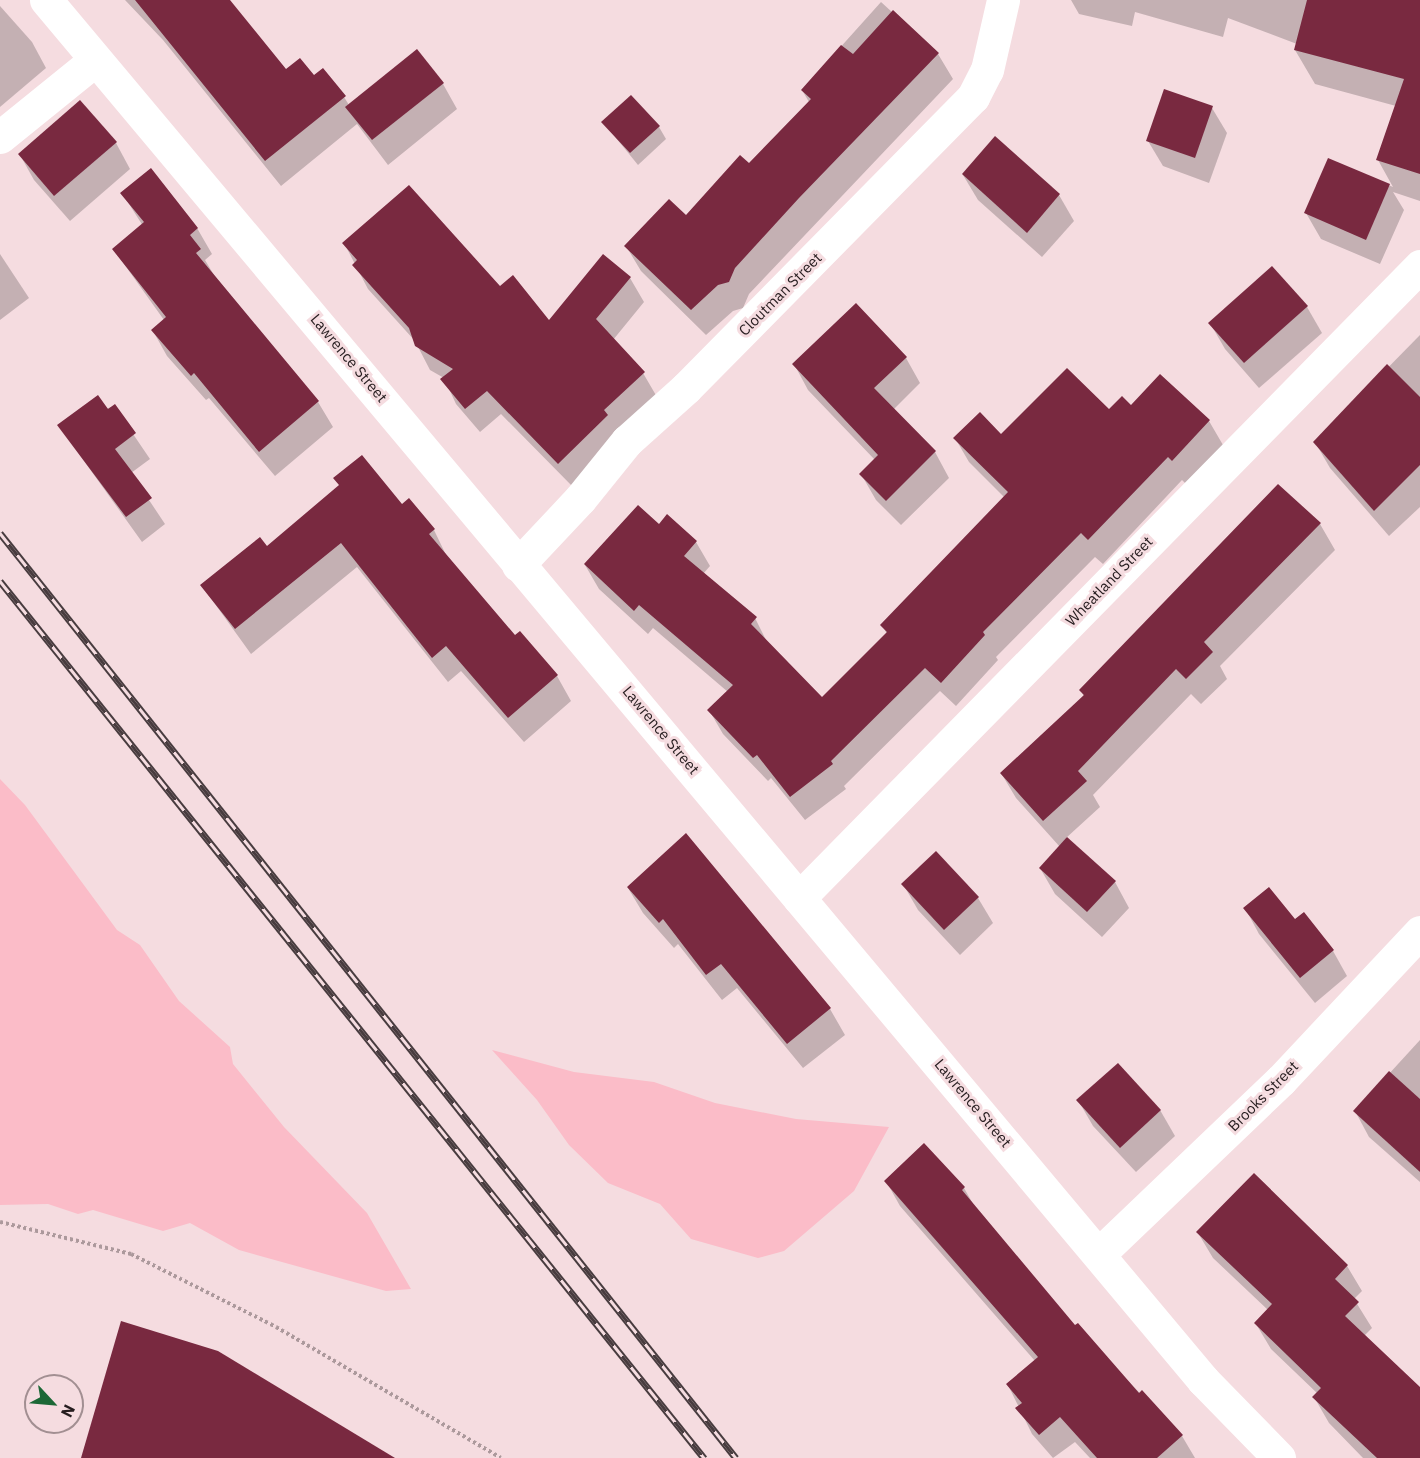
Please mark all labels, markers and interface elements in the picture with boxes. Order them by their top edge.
street label: Cloutman Street [735,249,825,339]
street label: Lawrence Street [307,310,391,406]
street label: Wheatland Street [1062,533,1156,629]
street label: Lawrence Street [619,682,703,778]
street label: Lawrence Street [931,1055,1015,1151]
street label: Brooks Street [1224,1057,1302,1135]
north arrow [24,1374,84,1434]
text: N [57,1401,80,1421]

